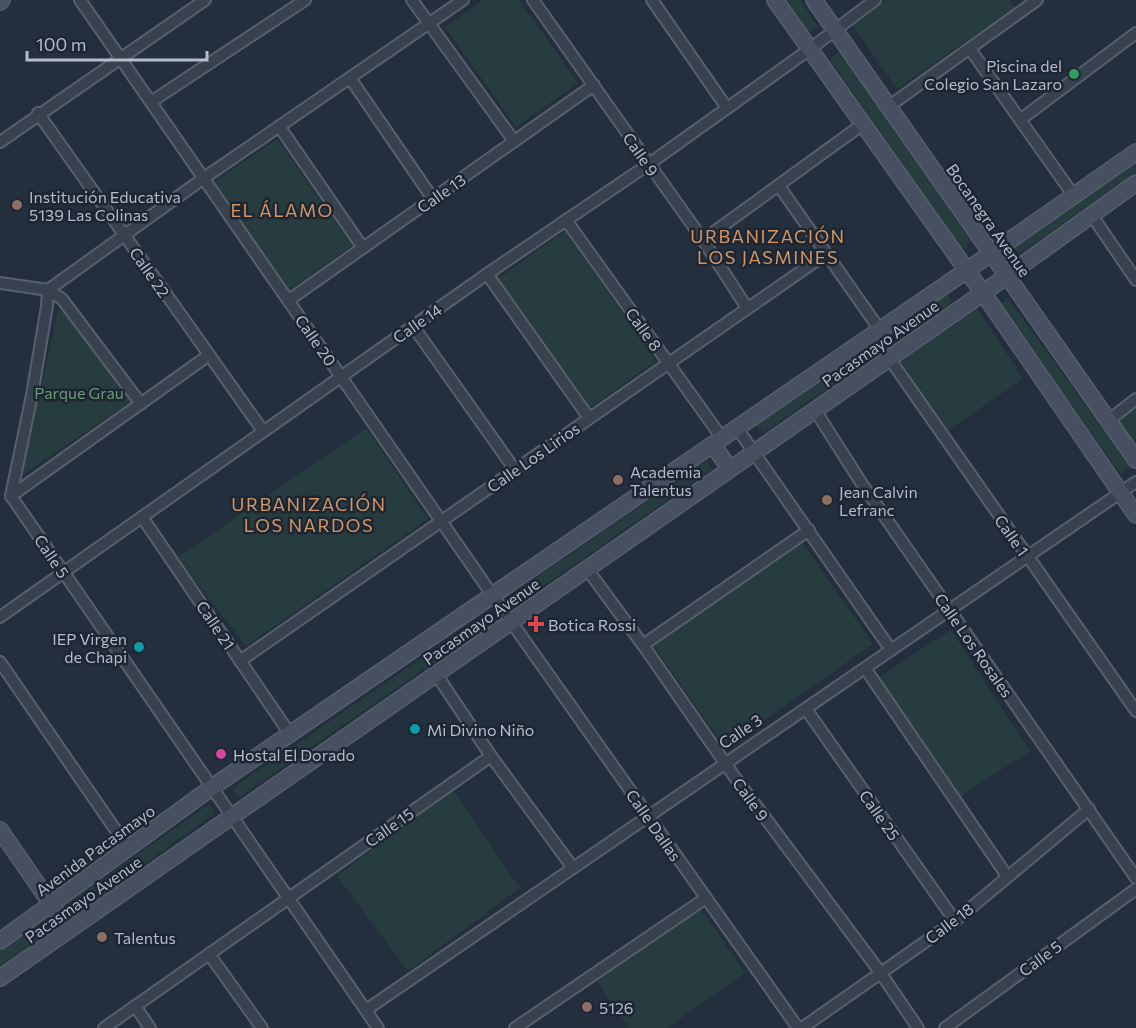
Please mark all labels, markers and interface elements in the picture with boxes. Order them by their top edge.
scale bar [27,24,207,62]
text: 100 m [36,33,86,55]
place label: Piscina del Colegio San Lazaro [924,56,1062,93]
marker: Piscina del Colegio San Lazaro [1067,67,1081,81]
street label: Calle 9 [619,129,663,179]
street label: Bocanegra Avenue [943,160,1035,280]
street label: Calle 13 [413,169,469,217]
place label: Institución Educativa 5139 Las Colinas [29,187,181,224]
marker: Institución Educativa 5139 Las Colinas [10,198,24,212]
district label: EL ÁLAMO [230,199,334,221]
district label: URBANIZACIÓN LOS JASMINES [690,225,846,268]
street label: Calle 22 [126,243,174,301]
street label: Pacasmayo Avenue [818,296,942,390]
street label: Calle 14 [389,299,445,347]
street label: Calle 8 [622,304,666,354]
street label: Calle 20 [292,311,340,369]
park label: Parque Grau [34,383,124,402]
street label: Calle Los Lirios [483,418,583,496]
place label: Academia Talentus [630,462,701,499]
marker: Academia Talentus [611,473,625,487]
place label: Jean Calvin Lefranc [839,482,918,519]
district label: URBANIZACIÓN LOS NARDOS [231,493,387,536]
marker: Jean Calvin Lefranc [820,493,834,507]
street label: Calle 1 [991,511,1033,559]
street label: Calle 5 [31,531,73,581]
street label: Pacasmayo Avenue [419,574,543,668]
street label: Calle Los Rosales [931,589,1017,701]
street label: Calle 21 [193,597,239,653]
place label: Botica Rossi [548,615,636,634]
marker: Botica Rossi [529,617,543,631]
place label: IEP Virgen de Chapi [52,629,127,666]
marker: IEP Virgen de Chapi [132,640,146,654]
street label: Calle 3 [715,710,765,752]
place label: Mi Divino Niño [427,720,534,739]
marker: Mi Divino Niño [408,722,422,736]
place label: Hostal El Dorado [233,745,355,764]
marker: Hostal El Dorado [214,747,228,761]
street label: Calle 9 [729,774,773,824]
street label: Calle Dallas [622,786,686,864]
street label: Calle 25 [856,786,904,844]
street label: Avenida Pacasmayo [32,800,158,900]
street label: Calle 15 [361,803,417,851]
street label: Pacasmayo Avenue [21,852,145,946]
street label: Calle 18 [921,899,977,947]
place label: Talentus [114,928,176,947]
marker: Talentus [95,930,109,944]
street label: Calle 5 [1015,936,1065,980]
place label: 5126 [599,998,634,1017]
marker: 5126 [580,1000,594,1014]

